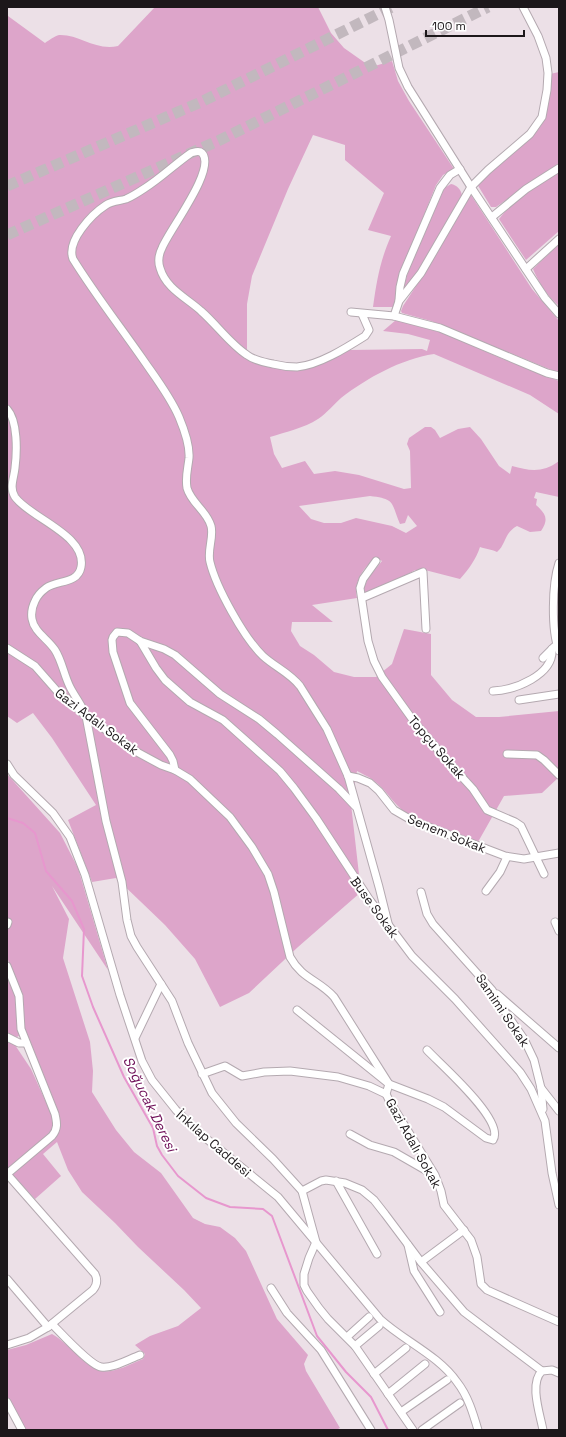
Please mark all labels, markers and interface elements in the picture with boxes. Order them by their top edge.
scale bar [426,12,524,38]
text: 100 m [432,18,466,34]
street label: Gazi Adalı Sokak [52,684,142,758]
street label: Topçu Sokak [404,712,469,783]
street label: Senem Sokak [405,810,489,857]
street label: Buse Sokak [347,873,403,941]
street label: Samimi Sokak [472,970,533,1050]
water label: Soğucak Deresi [119,1053,182,1156]
street label: Gazi Adalı Sokak [382,1095,445,1191]
street label: İnkılap Caddesi [173,1106,255,1181]

